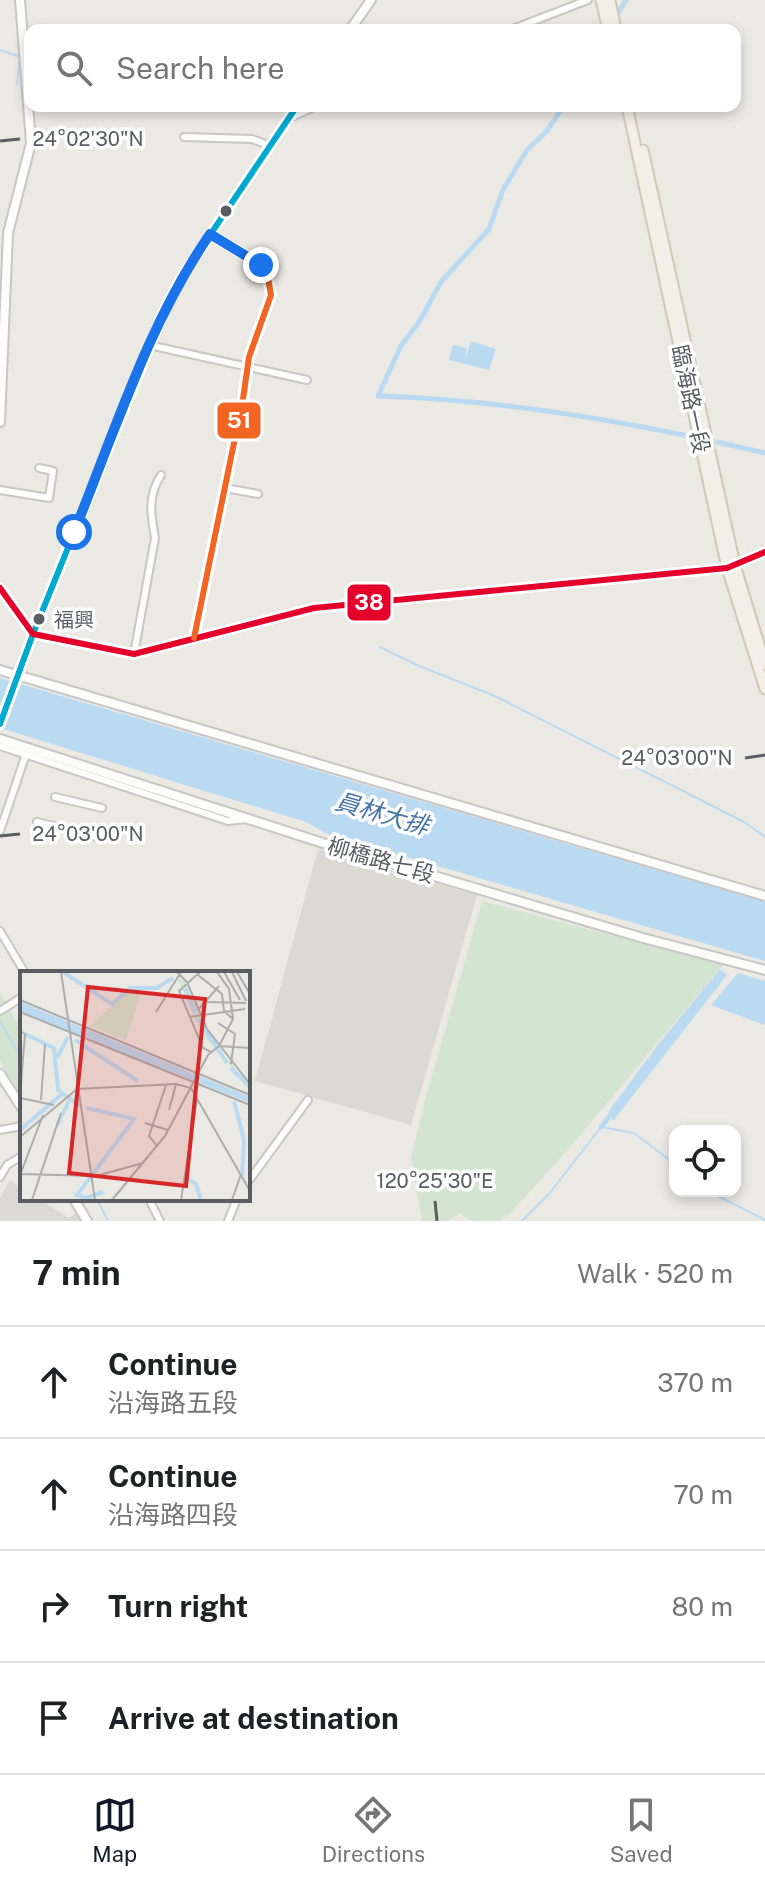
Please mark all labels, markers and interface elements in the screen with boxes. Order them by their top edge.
search box [24,24,741,112]
icon: search [52,46,96,90]
text: Search here [116,50,284,86]
text: 24°02'30"N [32,127,144,151]
unlabelled marker [218,203,234,219]
route end [243,247,279,283]
street label: 臨海路一段 [667,342,715,456]
line badge: 51 [216,401,262,440]
text: 51 [227,407,251,433]
route start [56,514,92,550]
line badge: 38 [346,583,392,622]
text: 38 [354,589,384,615]
place label: 福興 [54,608,94,632]
marker: 福興 [31,611,47,627]
text: 24°03'00"N [621,746,733,770]
water label: 員林大排 [332,786,435,841]
text: 24°03'00"N [32,822,144,846]
street label: 柳橋路七段 [325,832,437,888]
inset map [20,971,250,1201]
map controls [669,1125,741,1197]
button: locate [669,1125,741,1197]
text: 120°25'30"E [377,1169,493,1193]
text: 7 min [32,1253,121,1293]
text: Walk · 520 m [577,1258,733,1289]
text: Continue [108,1346,238,1382]
icon: ahead [32,1360,76,1404]
text: 370 m [657,1367,733,1398]
text: 沿海路五段 [108,1387,238,1418]
text: Continue [108,1458,238,1494]
icon: ahead [32,1472,76,1516]
text: 70 m [673,1479,733,1510]
text: 沿海路四段 [108,1499,238,1530]
icon: right [32,1584,76,1628]
text: Turn right [108,1588,248,1624]
text: 80 m [672,1591,733,1622]
icon: arrive [32,1696,76,1740]
text: Arrive at destination [108,1700,399,1736]
tab: Map [92,1793,137,1867]
tab: Directions [322,1793,425,1867]
tab: Saved [610,1793,673,1867]

